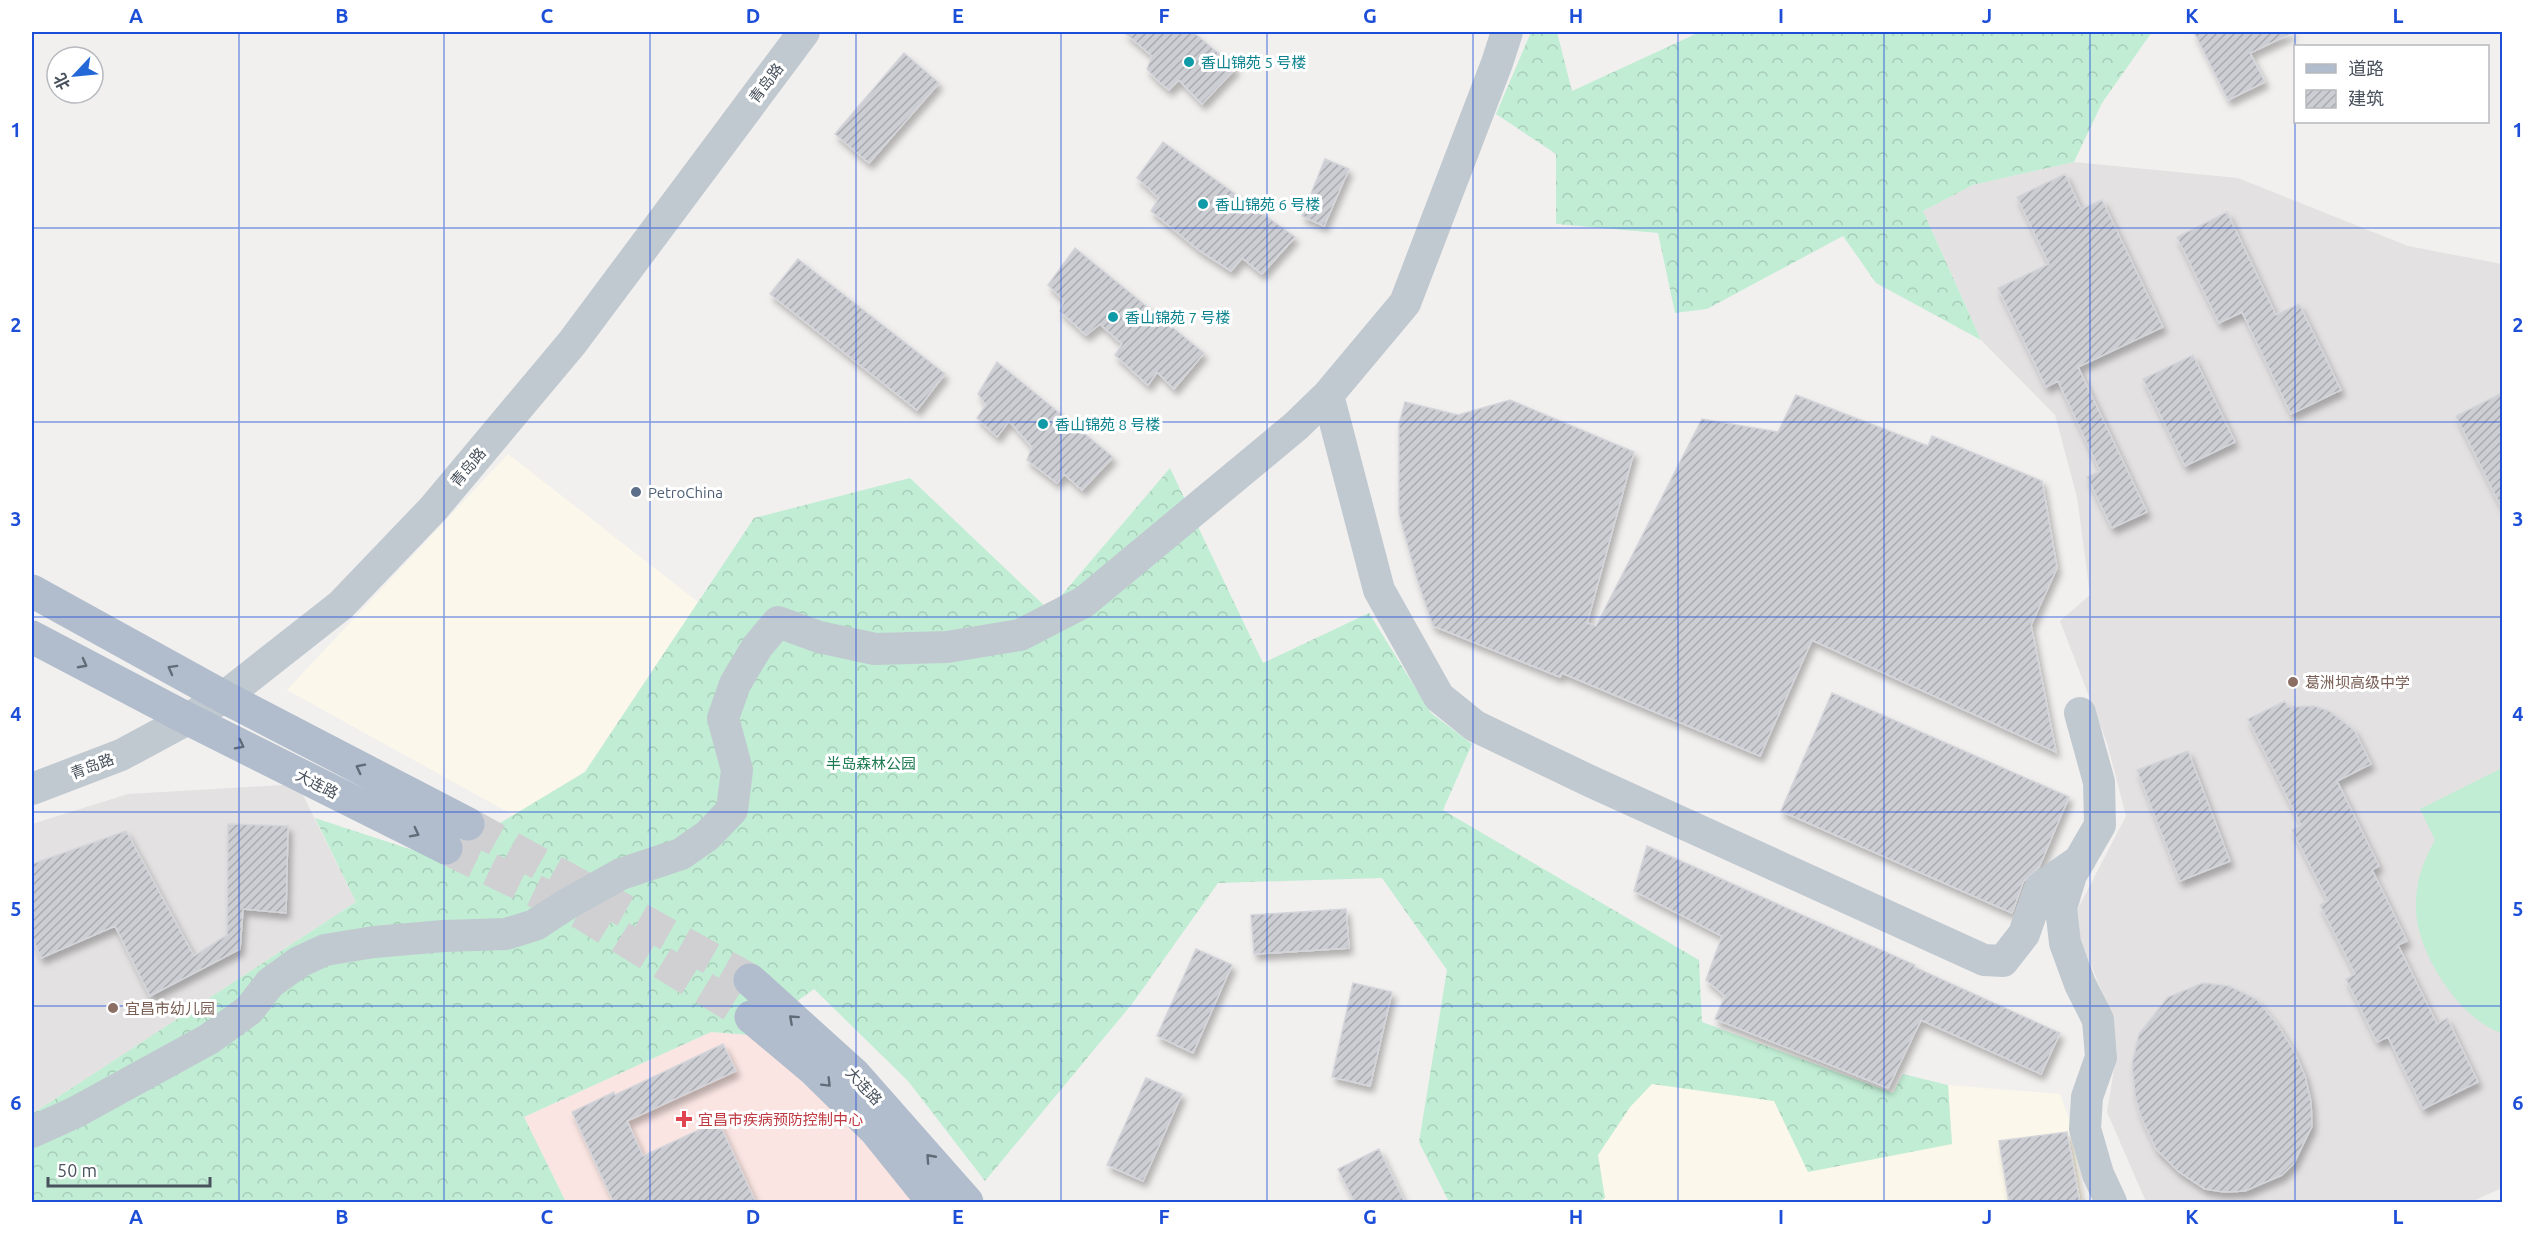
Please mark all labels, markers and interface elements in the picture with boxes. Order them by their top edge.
text: A [129,4,143,27]
text: B [335,4,349,27]
text: C [541,4,554,27]
text: D [746,4,760,27]
text: E [952,4,964,27]
text: F [1158,4,1170,27]
text: G [1363,4,1377,27]
text: H [1569,4,1583,27]
text: I [1778,4,1784,27]
text: J [1982,4,1992,27]
text: K [2185,4,2199,27]
text: L [2393,4,2404,27]
north arrow [45,45,105,105]
legend [2294,45,2489,123]
place label: 香山锦苑 5 号楼 [1201,54,1306,71]
marker: 香山锦苑 5 号楼 [1182,55,1196,69]
text: 道路 [2348,58,2384,78]
street label: 青岛路 [746,60,786,106]
text: 北 [50,70,73,93]
text: 建筑 [2348,88,2384,108]
text: 1 [10,118,22,141]
text: 1 [2512,118,2524,141]
place label: 香山锦苑 6 号楼 [1215,196,1320,213]
marker: 香山锦苑 6 号楼 [1196,197,1210,211]
place label: 香山锦苑 7 号楼 [1125,309,1230,326]
marker: 香山锦苑 7 号楼 [1106,310,1120,324]
text: 2 [10,313,22,336]
text: 2 [2512,313,2524,336]
place label: 香山锦苑 8 号楼 [1055,416,1160,433]
marker: 香山锦苑 8 号楼 [1036,417,1050,431]
street label: 青岛路 [447,444,489,490]
place label: PetroChina [648,484,723,501]
marker: PetroChina [629,485,643,499]
text: 3 [10,507,22,530]
text: 3 [2512,507,2524,530]
one-way arrow [77,657,88,668]
one-way arrow [168,665,179,676]
place label: 葛洲坝高级中学 [2305,674,2410,691]
marker: 葛洲坝高级中学 [2286,675,2300,689]
text: 4 [10,702,22,725]
text: 4 [2512,702,2524,725]
one-way arrow [234,738,245,750]
street label: 青岛路 [68,750,116,782]
park label: 半岛森林公园 [826,755,916,772]
one-way arrow [356,764,367,775]
street label: 大连路 [293,766,341,802]
one-way arrow [408,825,419,837]
text: 5 [10,897,22,920]
text: 5 [2512,897,2524,920]
place label: 宜昌市幼儿园 [125,1000,215,1017]
marker: 宜昌市幼儿园 [106,1001,120,1015]
one-way arrow [789,1015,800,1026]
street label: 大连路 [842,1064,886,1108]
one-way arrow [820,1075,831,1086]
text: 6 [10,1091,22,1114]
text: 6 [2512,1091,2524,1114]
marker: 宜昌市疾病预防控制中心 [675,1110,693,1128]
place label: 宜昌市疾病预防控制中心 [698,1111,863,1128]
scale bar [48,1150,210,1188]
one-way arrow [926,1154,937,1165]
text: 50 m [57,1160,97,1180]
text: A [129,1205,143,1228]
text: B [335,1205,349,1228]
text: C [541,1205,554,1228]
text: D [746,1205,760,1228]
text: E [952,1205,964,1228]
text: F [1158,1205,1170,1228]
text: G [1363,1205,1377,1228]
text: H [1569,1205,1583,1228]
text: I [1778,1205,1784,1228]
text: J [1982,1205,1992,1228]
text: K [2185,1205,2199,1228]
text: L [2393,1205,2404,1228]

